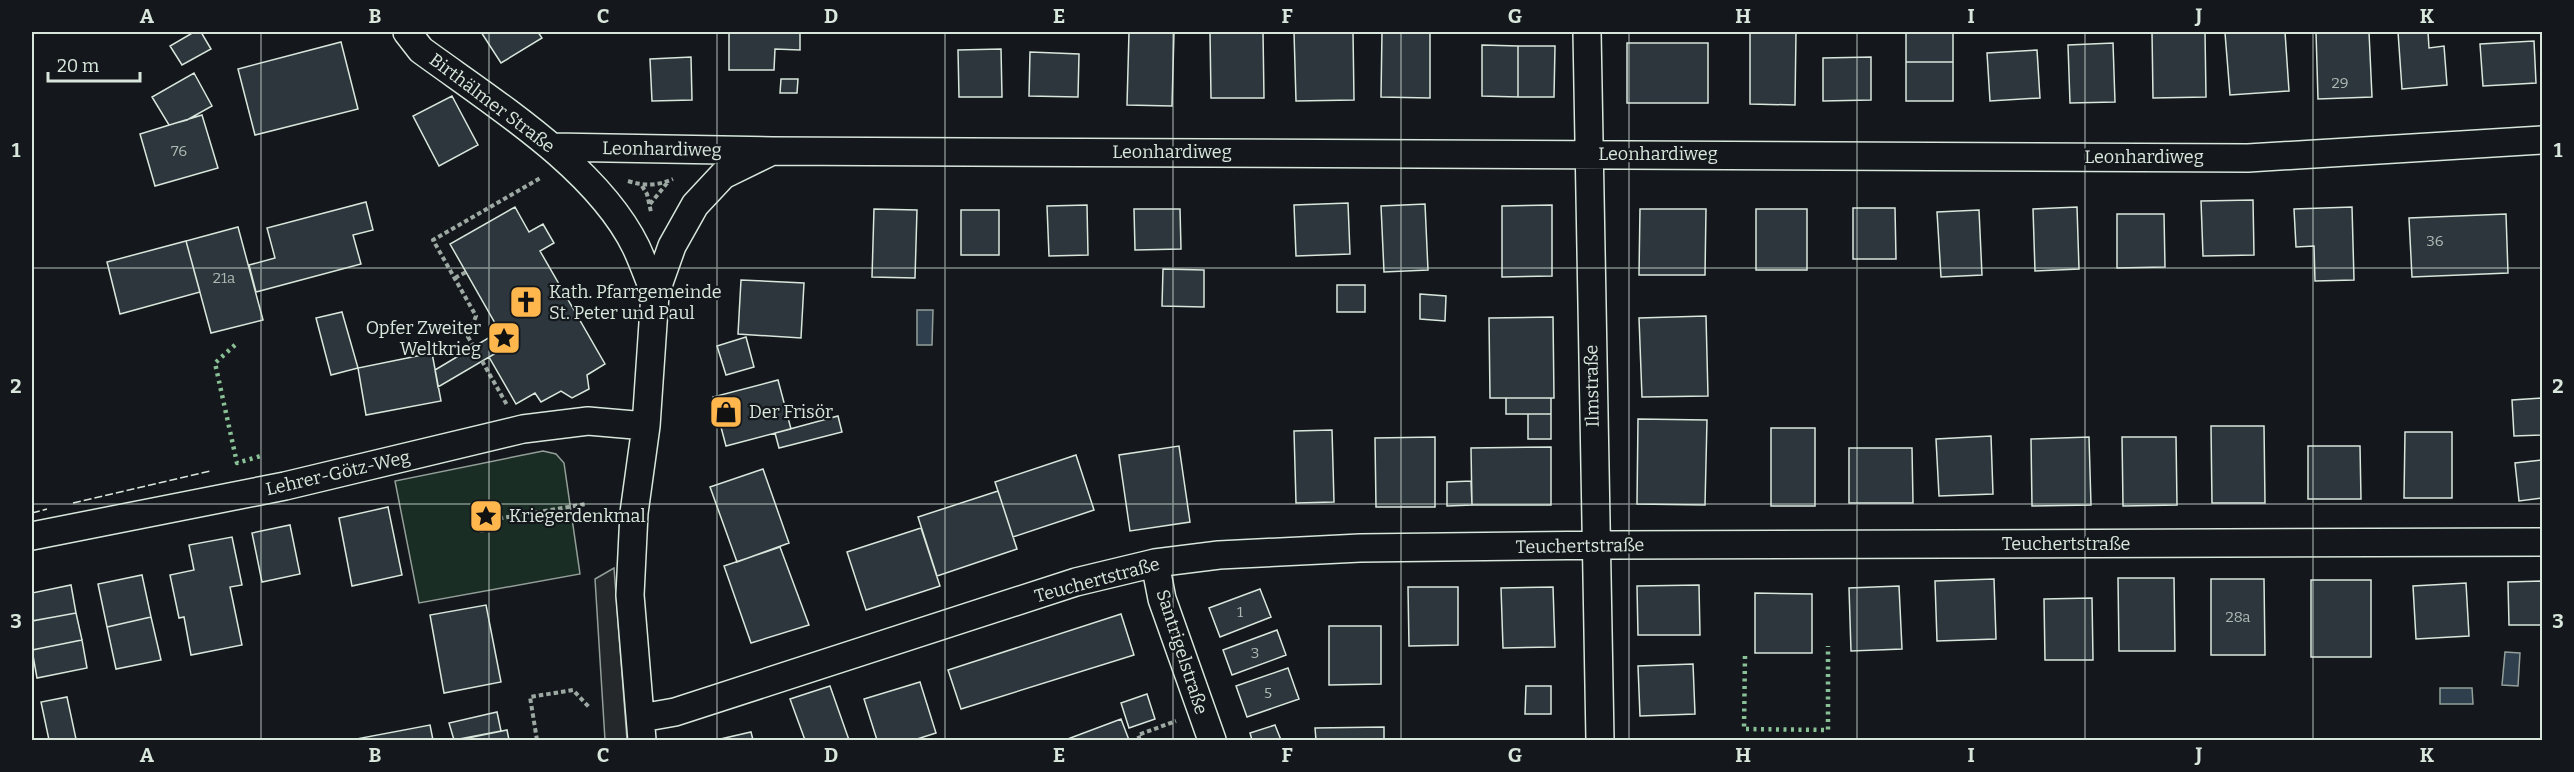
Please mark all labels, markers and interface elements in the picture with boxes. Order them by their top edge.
text: A [140,4,155,28]
text: B [369,4,382,28]
text: C [597,4,609,28]
text: D [824,4,838,28]
text: E [1053,4,1065,28]
text: F [1281,4,1293,28]
text: G [1508,4,1522,28]
text: H [1735,4,1751,28]
text: I [1967,4,1975,28]
text: J [2195,4,2203,28]
text: K [2420,4,2435,28]
scale bar [48,45,140,83]
street label: Birthälmer Straße [425,49,559,157]
text: 20 m [57,55,99,77]
house number: 29 [2332,74,2348,92]
street label: Leonhardiweg [602,137,722,161]
text: 1 [12,138,21,162]
text: 1 [2554,138,2563,162]
street label: Leonhardiweg [1112,141,1232,163]
house number: 76 [171,142,187,160]
street label: Leonhardiweg [1598,143,1718,165]
street label: Leonhardiweg [2084,146,2204,168]
house number: 36 [2426,232,2444,250]
house number: 21a [213,269,235,287]
place label: Kath. Pfarrgemeinde St. Peter und Paul [549,281,722,324]
church icon: Kath. Pfarrgemeinde St. Peter und Paul [508,284,544,320]
place label: Opfer Zweiter Weltkrieg [366,317,481,360]
place icon: Opfer Zweiter Weltkrieg [486,320,522,356]
street label: Ilmstraße [1580,345,1604,427]
text: 2 [10,374,22,398]
text: 2 [2552,374,2564,398]
shop icon: Der Frisör [708,394,744,430]
place label: Der Frisör [749,401,833,423]
street label: Lehrer-Götz-Weg [264,446,412,500]
place icon: Kriegerdenkmal [468,498,504,534]
place label: Kriegerdenkmal [509,505,646,527]
street label: Teuchertstraße [2002,533,2130,555]
street label: Teuchertstraße [1516,534,1644,558]
street label: Teuchertstraße [1032,553,1162,607]
street label: Santrigelstraße [1151,587,1213,717]
house number: 1 [1237,603,1243,621]
house number: 28a [2225,608,2251,626]
text: 3 [10,609,22,633]
text: 3 [2552,609,2564,633]
house number: 3 [1251,644,1259,662]
house number: 5 [1264,684,1272,702]
text: A [140,743,155,767]
text: B [369,743,382,767]
text: C [597,743,609,767]
text: D [824,743,838,767]
text: E [1053,743,1065,767]
text: F [1281,743,1293,767]
text: G [1508,743,1522,767]
text: H [1735,743,1751,767]
text: I [1967,743,1975,767]
text: J [2195,743,2203,767]
text: K [2420,743,2435,767]

